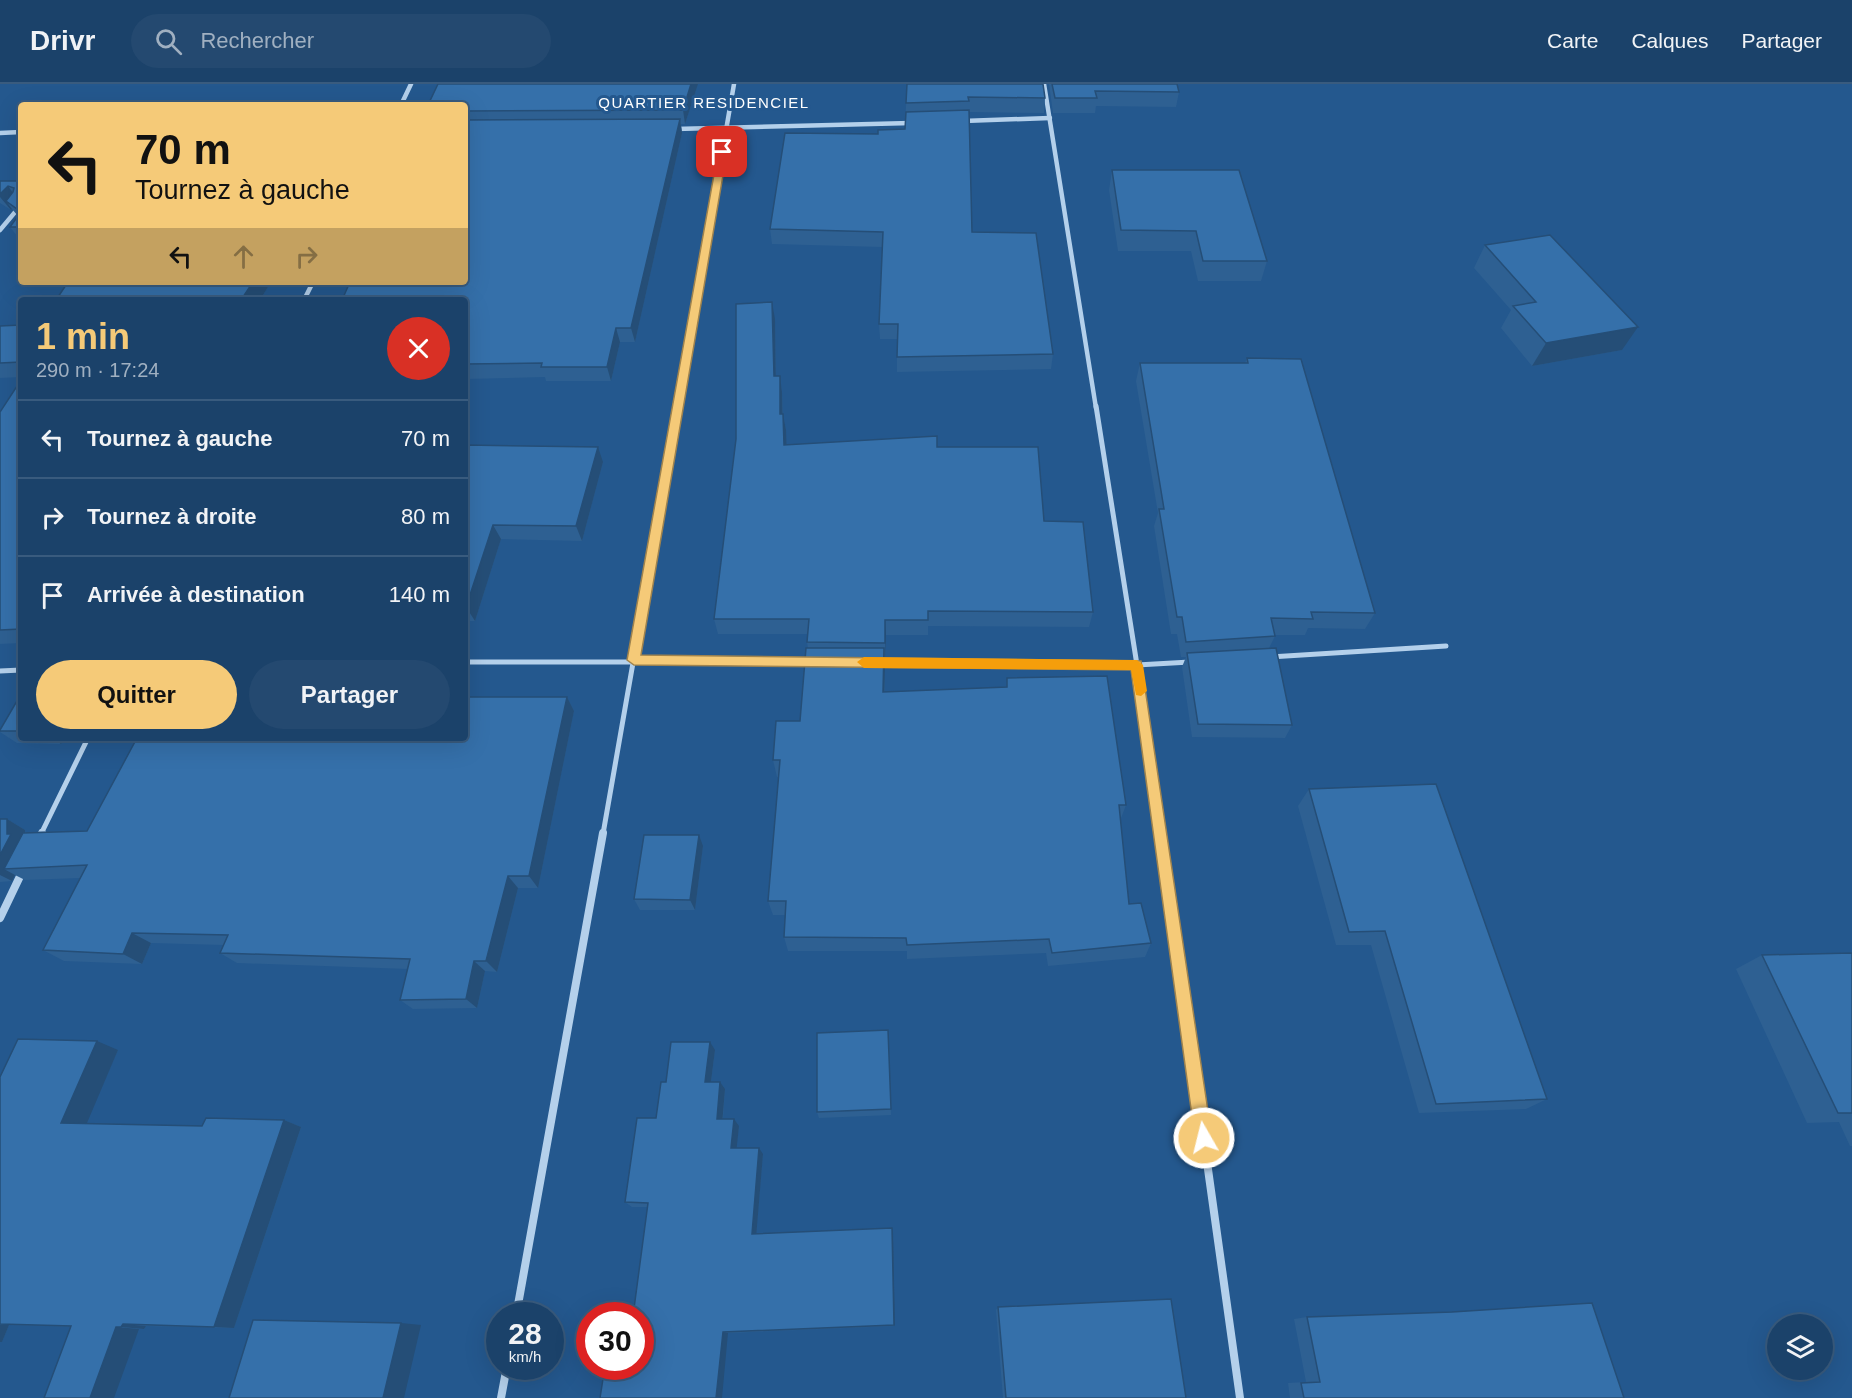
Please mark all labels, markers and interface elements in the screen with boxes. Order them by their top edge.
search box [131,14,551,68]
text: Drivr [30,25,95,56]
icon: search [152,25,185,58]
text: Rechercher [200,28,314,53]
text: Carte [1547,29,1598,52]
text: Calques [1631,29,1708,52]
text: Partager [1741,29,1822,52]
district label: QUARTIER RESIDENCIEL [598,94,810,111]
icon: left [36,126,114,204]
text: 70 m [135,126,231,173]
pin [696,126,747,177]
icon: arrive [705,135,738,168]
text: Tournez à gauche [135,175,350,205]
icon: left [164,240,197,273]
icon: ahead [227,240,260,273]
icon: right [290,240,323,273]
text: 1 min [36,316,130,357]
button: close [387,317,450,380]
text: 290 m · 17:24 [36,359,159,381]
icon: left [36,423,69,456]
text: Tournez à gauche [87,426,272,451]
text: 70 m [401,426,450,451]
icon: right [36,501,69,534]
text: Tournez à droite [87,504,257,529]
text: 80 m [401,504,450,529]
icon: arrive [36,579,69,612]
text: Arrivée à destination [87,582,305,607]
text: 140 m [389,582,450,607]
button: Quitter [36,660,237,729]
button: Partager [249,660,450,729]
position arrow [1172,1106,1236,1170]
speed limit sign: 30 [576,1302,654,1380]
map controls [1767,1314,1833,1380]
button: layers [1767,1314,1833,1380]
text: 28 [508,1317,542,1350]
text: km/h [509,1348,541,1365]

